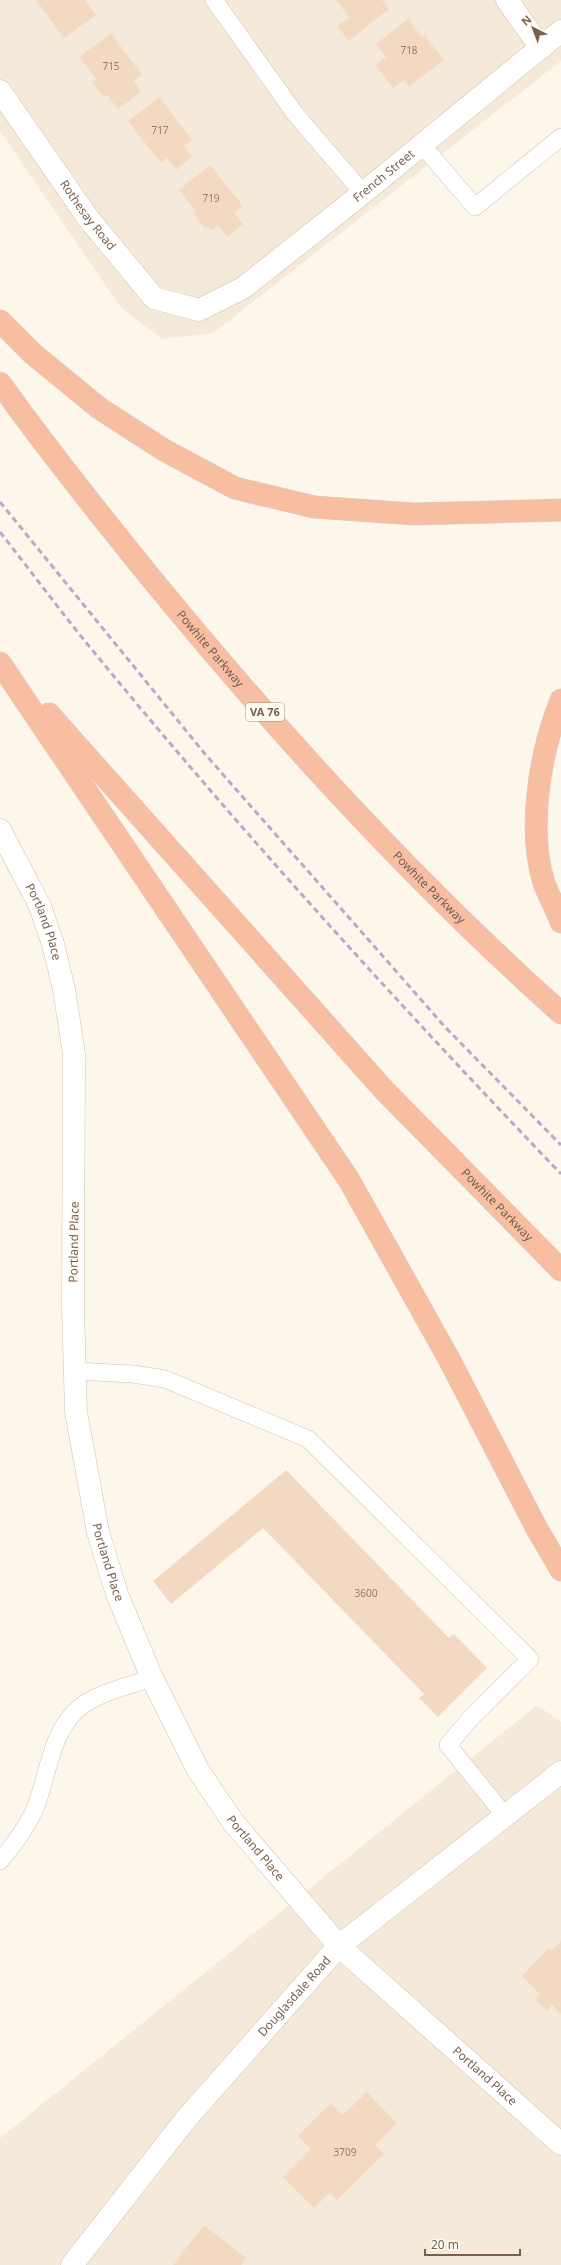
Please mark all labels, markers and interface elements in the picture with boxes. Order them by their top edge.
north arrow [513,8,553,48]
text: N [518,12,534,29]
house number: 718 [400,43,418,57]
house number: 715 [102,59,120,73]
house number: 717 [151,123,169,137]
street label: French Street [349,145,418,206]
street label: Rothesay Road [56,176,120,254]
house number: 719 [202,191,220,205]
street label: Powhite Parkway [173,606,249,691]
road number: VA 76 [246,703,284,721]
street label: Powhite Parkway [389,847,470,928]
street label: Portland Place [21,880,66,962]
street label: Powhite Parkway [458,1164,538,1246]
street label: Portland Place [64,1201,83,1283]
street label: Portland Place [89,1522,128,1604]
house number: 3600 [355,1586,378,1600]
street label: Portland Place [223,1812,289,1884]
street label: Douglasdale Road [254,1952,334,2040]
street label: Portland Place [449,2042,521,2109]
house number: 3709 [334,2145,357,2159]
scale bar [425,2231,520,2257]
text: 20 m [431,2236,459,2253]

